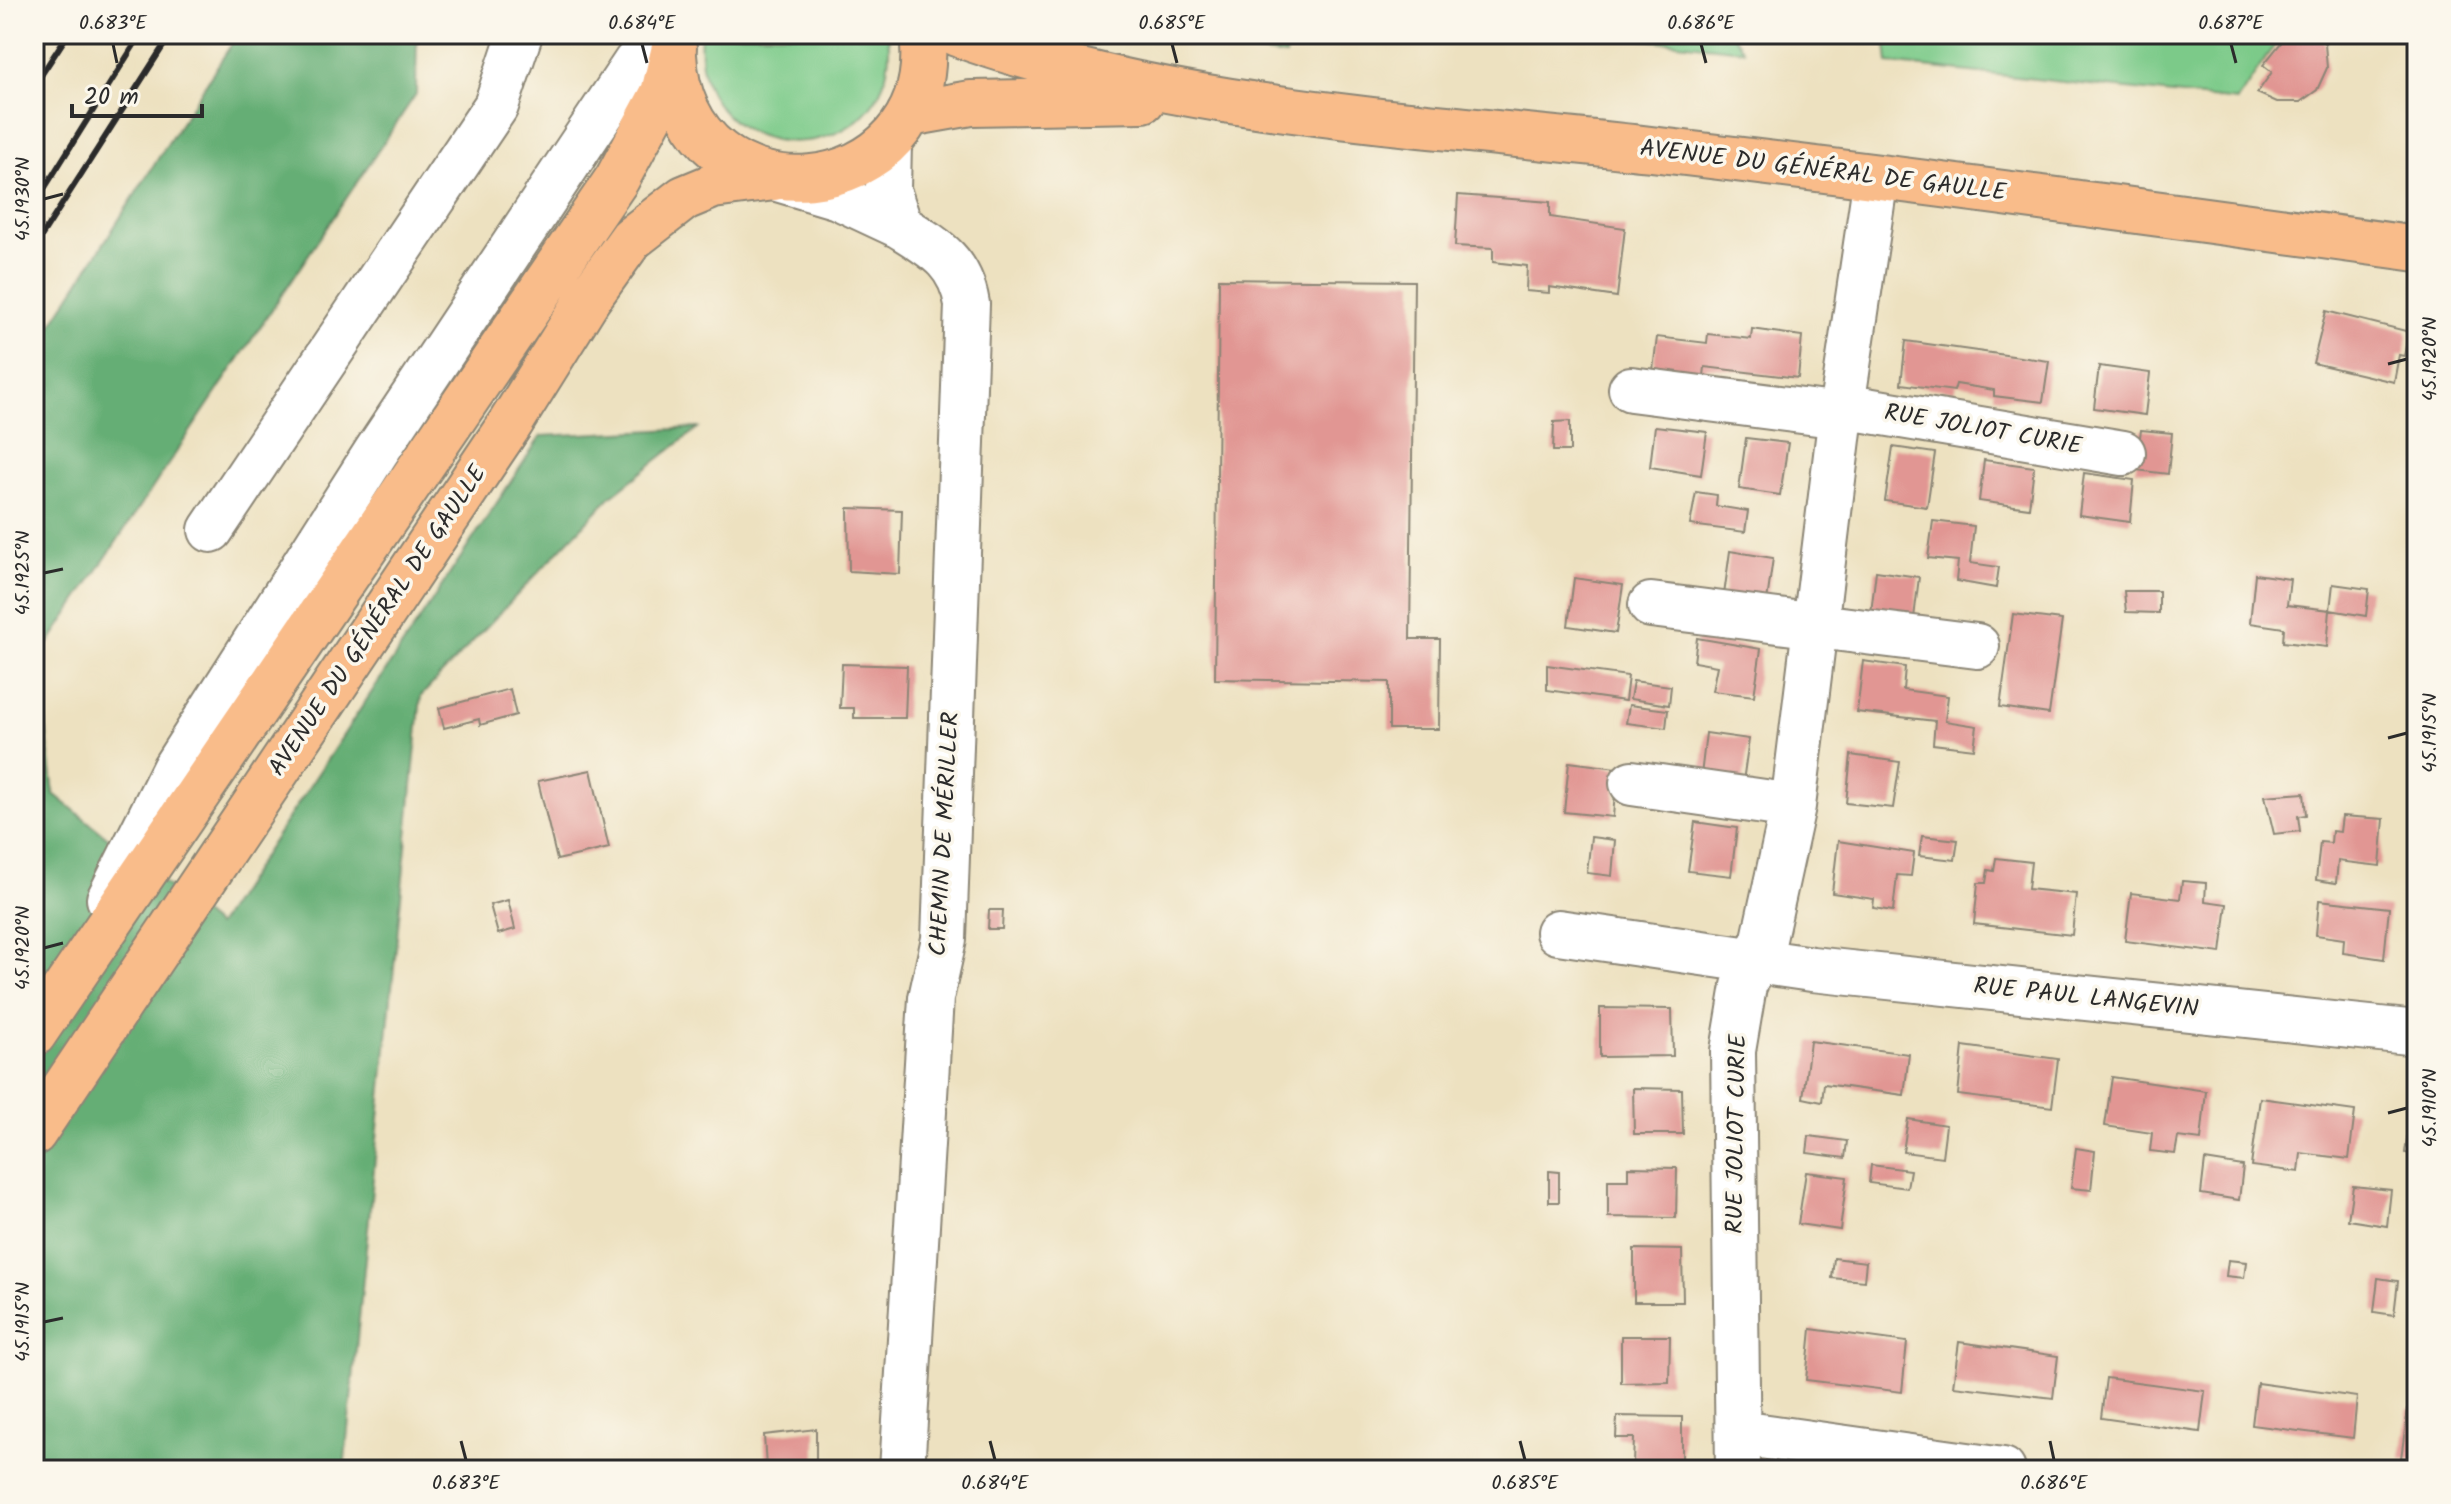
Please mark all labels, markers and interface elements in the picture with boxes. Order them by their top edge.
text: 0.683°E [79,8,148,40]
text: 0.684°E [608,8,677,40]
text: 0.685°E [1138,8,1207,40]
text: 0.686°E [1667,8,1736,40]
text: 0.687°E [2198,8,2265,40]
scale bar [72,68,202,118]
text: 20 m [84,78,139,117]
street label: AVENUE DU GÉNÉRAL DE GAULLE [1638,129,2009,213]
text: 45.1930°N [8,157,40,241]
text: 45.1920°N [2415,317,2447,401]
street label: RUE JOLIOT CURIE [1881,393,2086,467]
street label: AVENUE DU GÉNÉRAL DE GAULLE [259,457,498,785]
text: 45.1925°N [8,530,40,616]
text: 45.1915°N [2415,693,2447,773]
street label: CHEMIN DE MÉRILLER [919,711,971,957]
text: 45.1920°N [8,906,40,990]
street label: RUE PAUL LANGEVIN [1972,967,2200,1029]
street label: RUE JOLIOT CURIE [1716,1033,1758,1234]
text: 45.1910°N [2415,1068,2447,1148]
text: 45.1915°N [8,1282,40,1362]
text: 0.683°E [432,1468,501,1500]
text: 0.684°E [961,1468,1030,1500]
text: 0.685°E [1491,1468,1560,1500]
text: 0.686°E [2020,1468,2089,1500]

